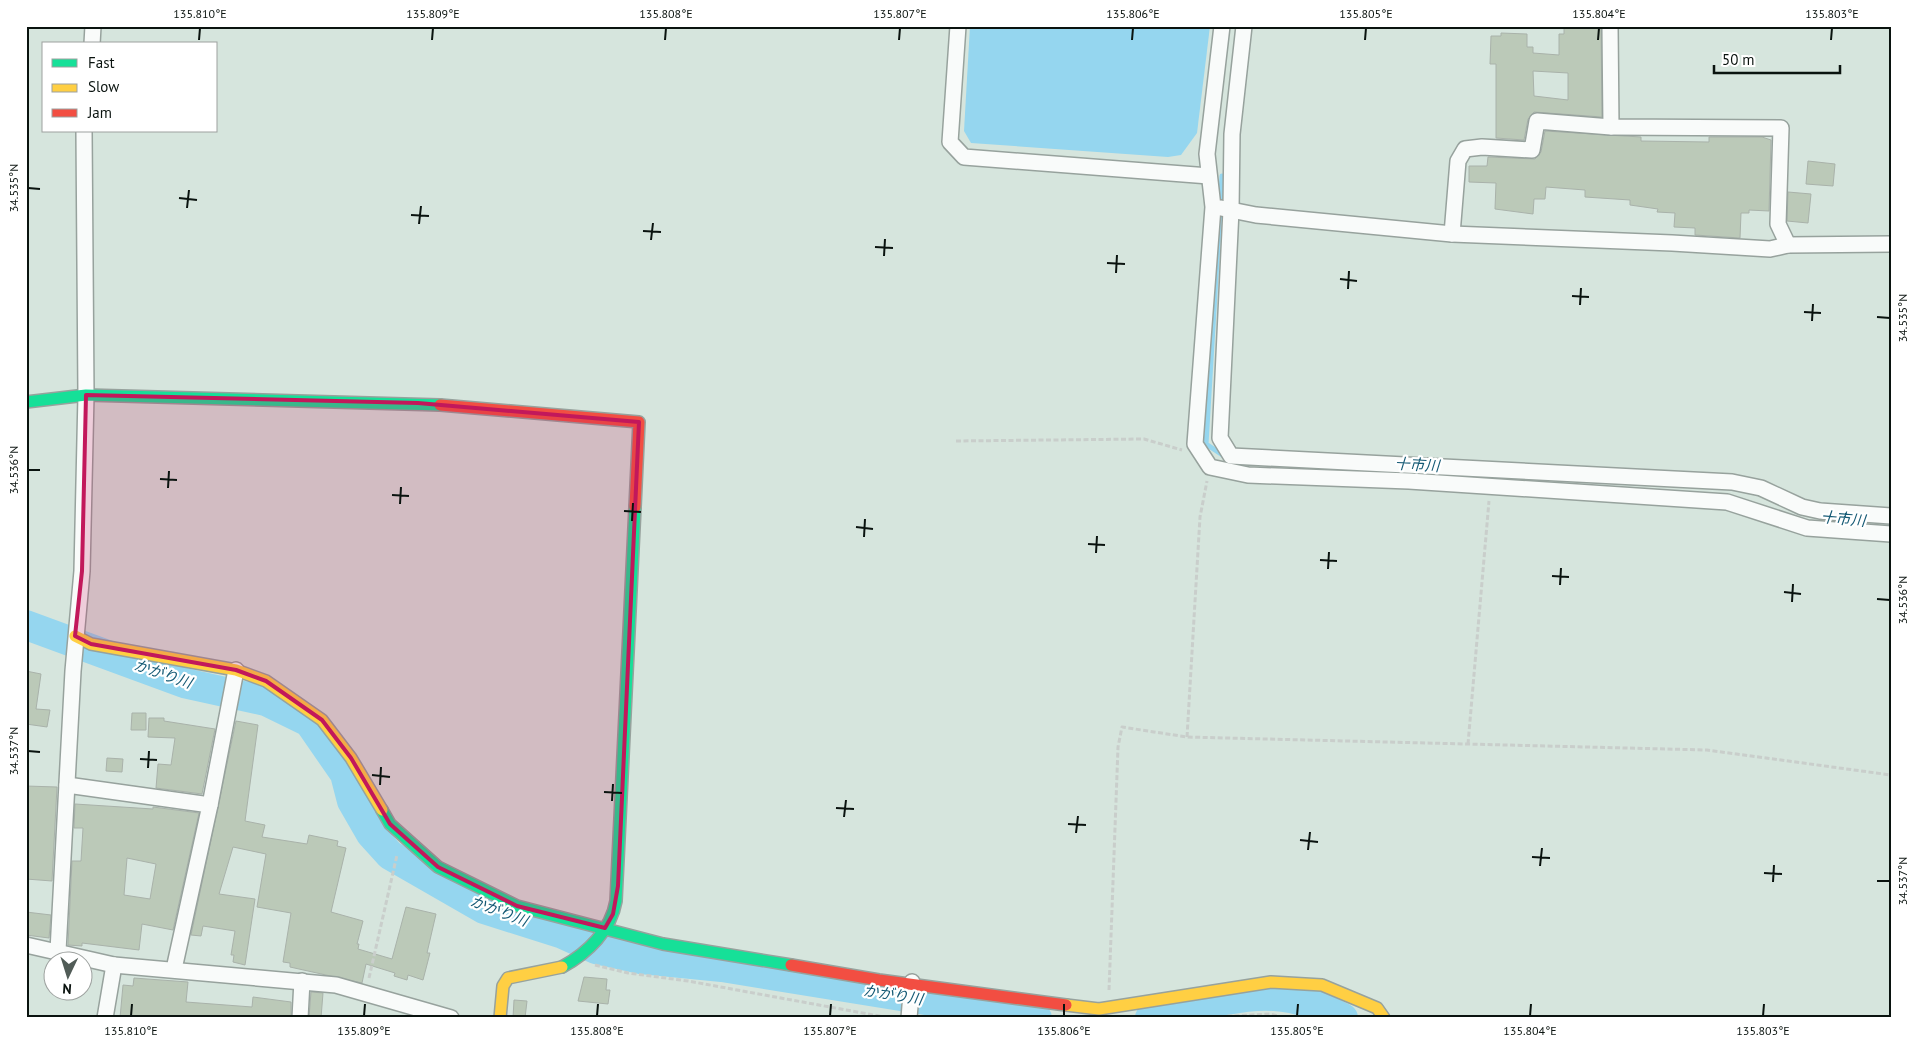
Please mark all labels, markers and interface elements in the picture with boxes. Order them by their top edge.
text: 135.810°E [173,6,227,21]
text: 135.809°E [406,6,460,21]
text: 135.808°E [639,6,693,21]
text: 135.807°E [873,6,927,21]
text: 135.806°E [1106,6,1160,21]
text: 135.805°E [1339,6,1393,21]
text: 135.804°E [1572,6,1626,21]
text: 135.803°E [1805,6,1859,21]
legend [42,42,218,132]
scale bar [1714,42,1841,74]
text: 50 m [1722,50,1755,69]
text: Fast [88,53,115,72]
text: Slow [88,77,119,96]
text: Jam [87,103,112,122]
text: 34.535°N [6,164,21,212]
text: 34.535°N [1895,294,1910,342]
text: 34.536°N [6,446,21,494]
water label: 十市川 [1394,454,1442,475]
water label: 十市川 [1820,507,1868,530]
text: 34.536°N [1895,576,1910,624]
water label: かがり川 [132,655,197,693]
text: 34.537°N [6,727,21,775]
text: 34.537°N [1895,857,1910,905]
water label: かがり川 [468,891,532,931]
north arrow [42,952,92,1002]
text: N [62,980,72,998]
water label: かがり川 [862,980,926,1009]
text: 135.810°E [104,1023,158,1038]
text: 135.809°E [337,1023,391,1038]
text: 135.808°E [570,1023,624,1038]
text: 135.807°E [803,1023,857,1038]
text: 135.806°E [1037,1023,1091,1038]
text: 135.805°E [1270,1023,1324,1038]
text: 135.804°E [1503,1023,1557,1038]
text: 135.803°E [1736,1023,1790,1038]

